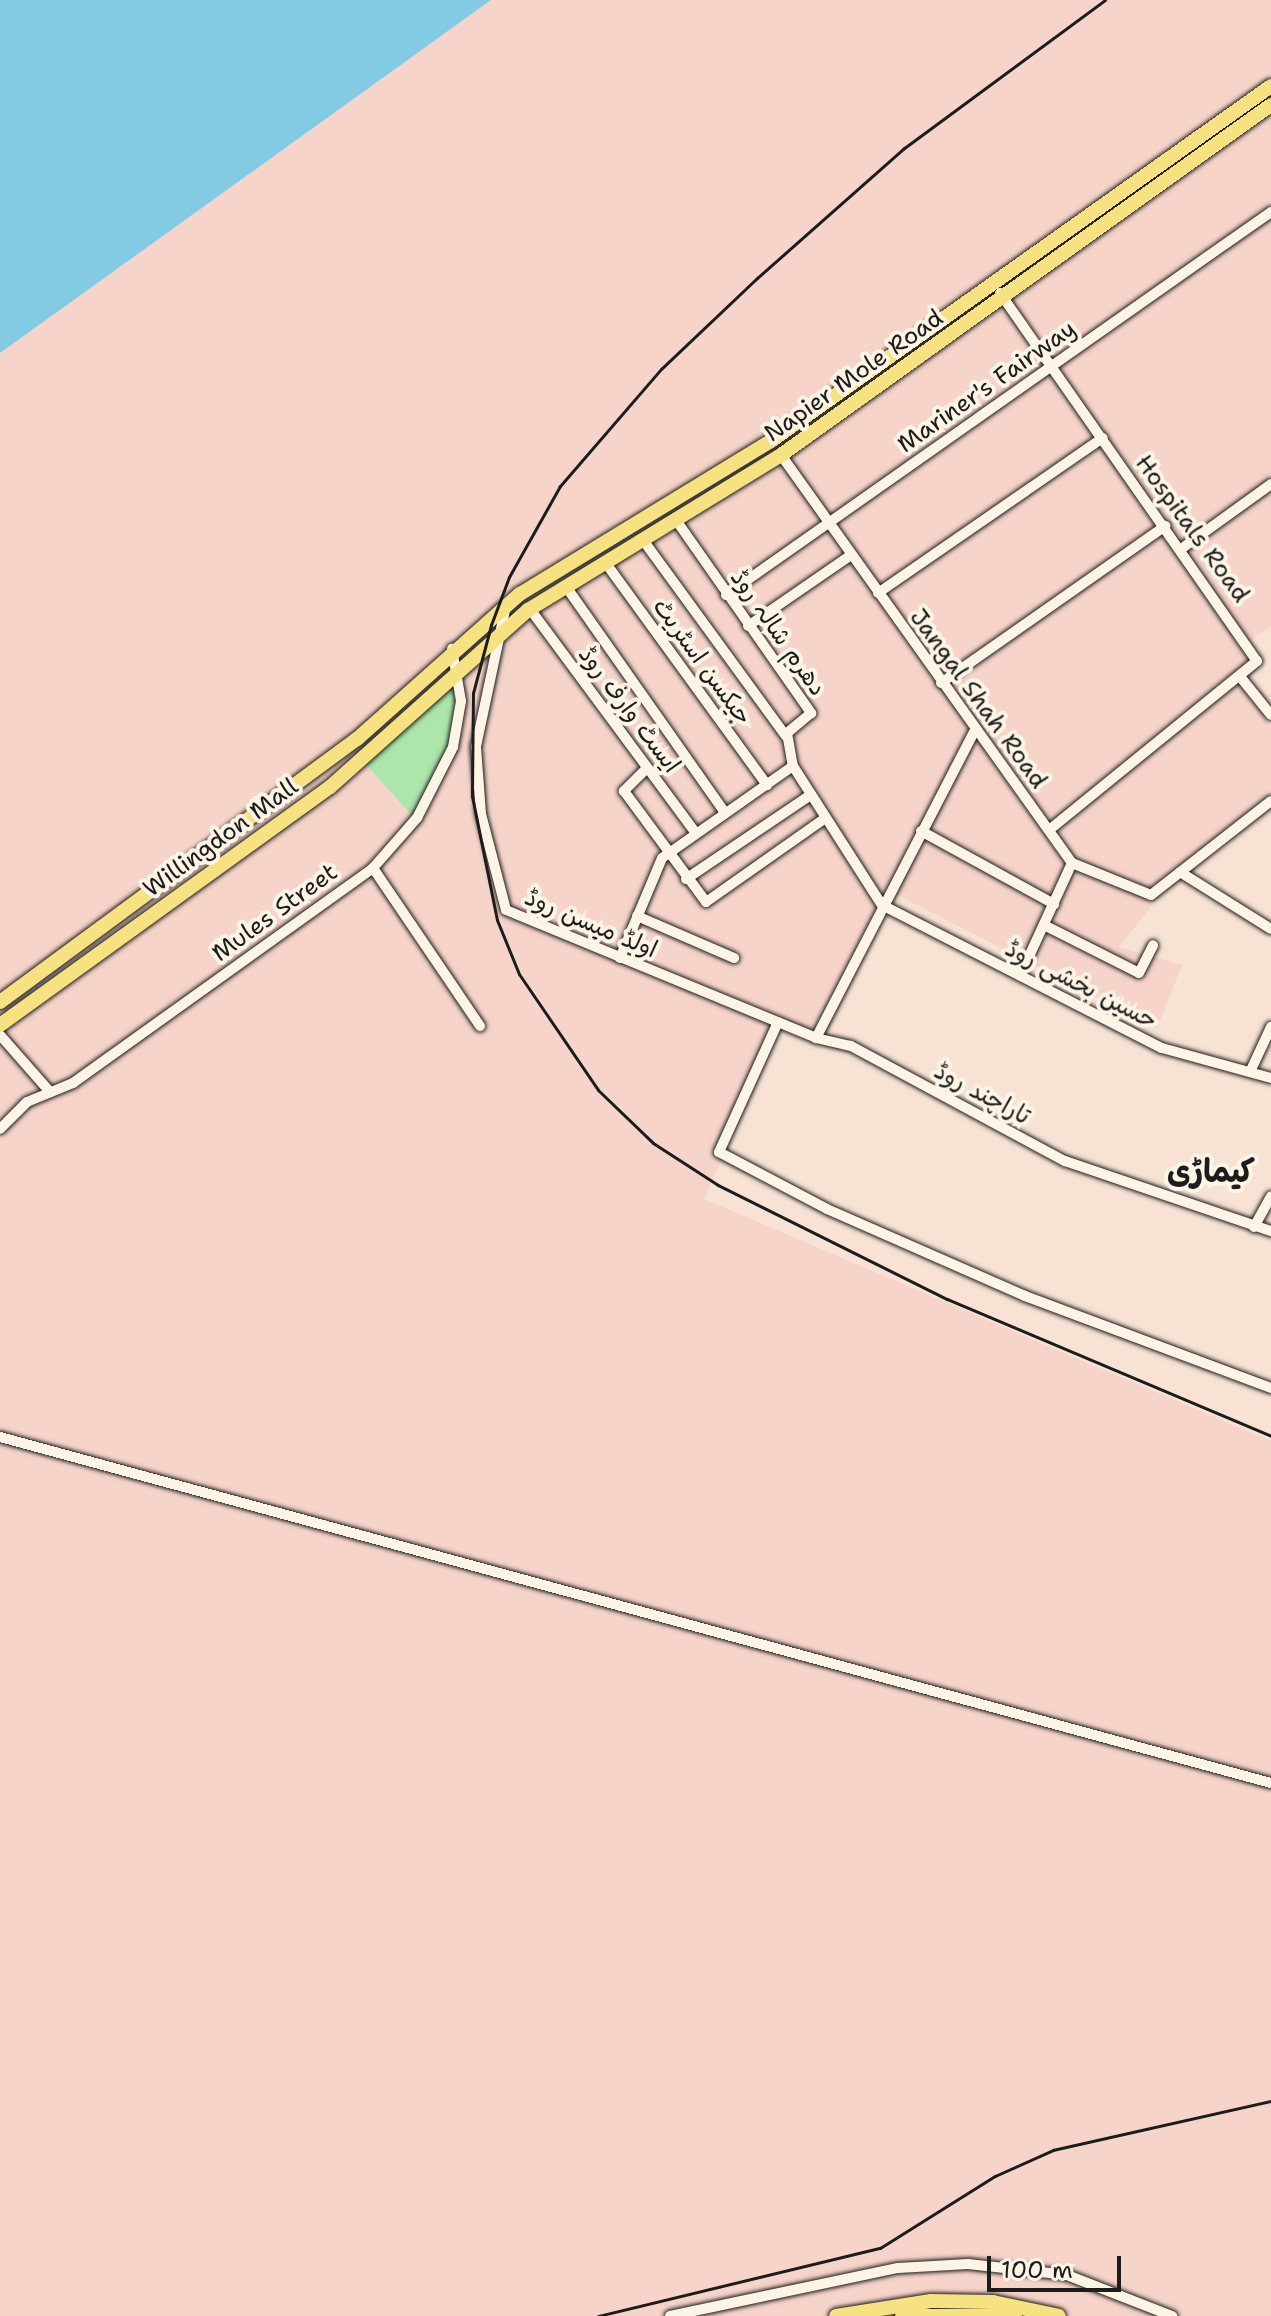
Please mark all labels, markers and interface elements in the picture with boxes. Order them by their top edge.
street label: Napier Mole Road [759,304,949,448]
street label: Mariner's Fairway [892,315,1082,459]
street label: Hospitals Road [1129,450,1255,608]
street label: دھرم شالہ روڈ [724,564,832,702]
street label: جیکسن اسٹریٹ [646,593,758,731]
street label: Jangal Shah Road [903,604,1053,794]
street label: ایسٹ وارف روڈ [572,641,686,779]
street label: Willingdon Mall [138,772,304,904]
street label: Mules Street [207,858,343,968]
street label: اولڈ میسن روڈ [521,883,661,965]
street label: حسین بخشی روڈ [1000,934,1162,1036]
street label: تاراچند روڈ [929,1057,1035,1131]
district label: کیماڑی [1167,1152,1255,1190]
scale bar [991,2240,1125,2290]
text: 100 m [1001,2254,1073,2286]

